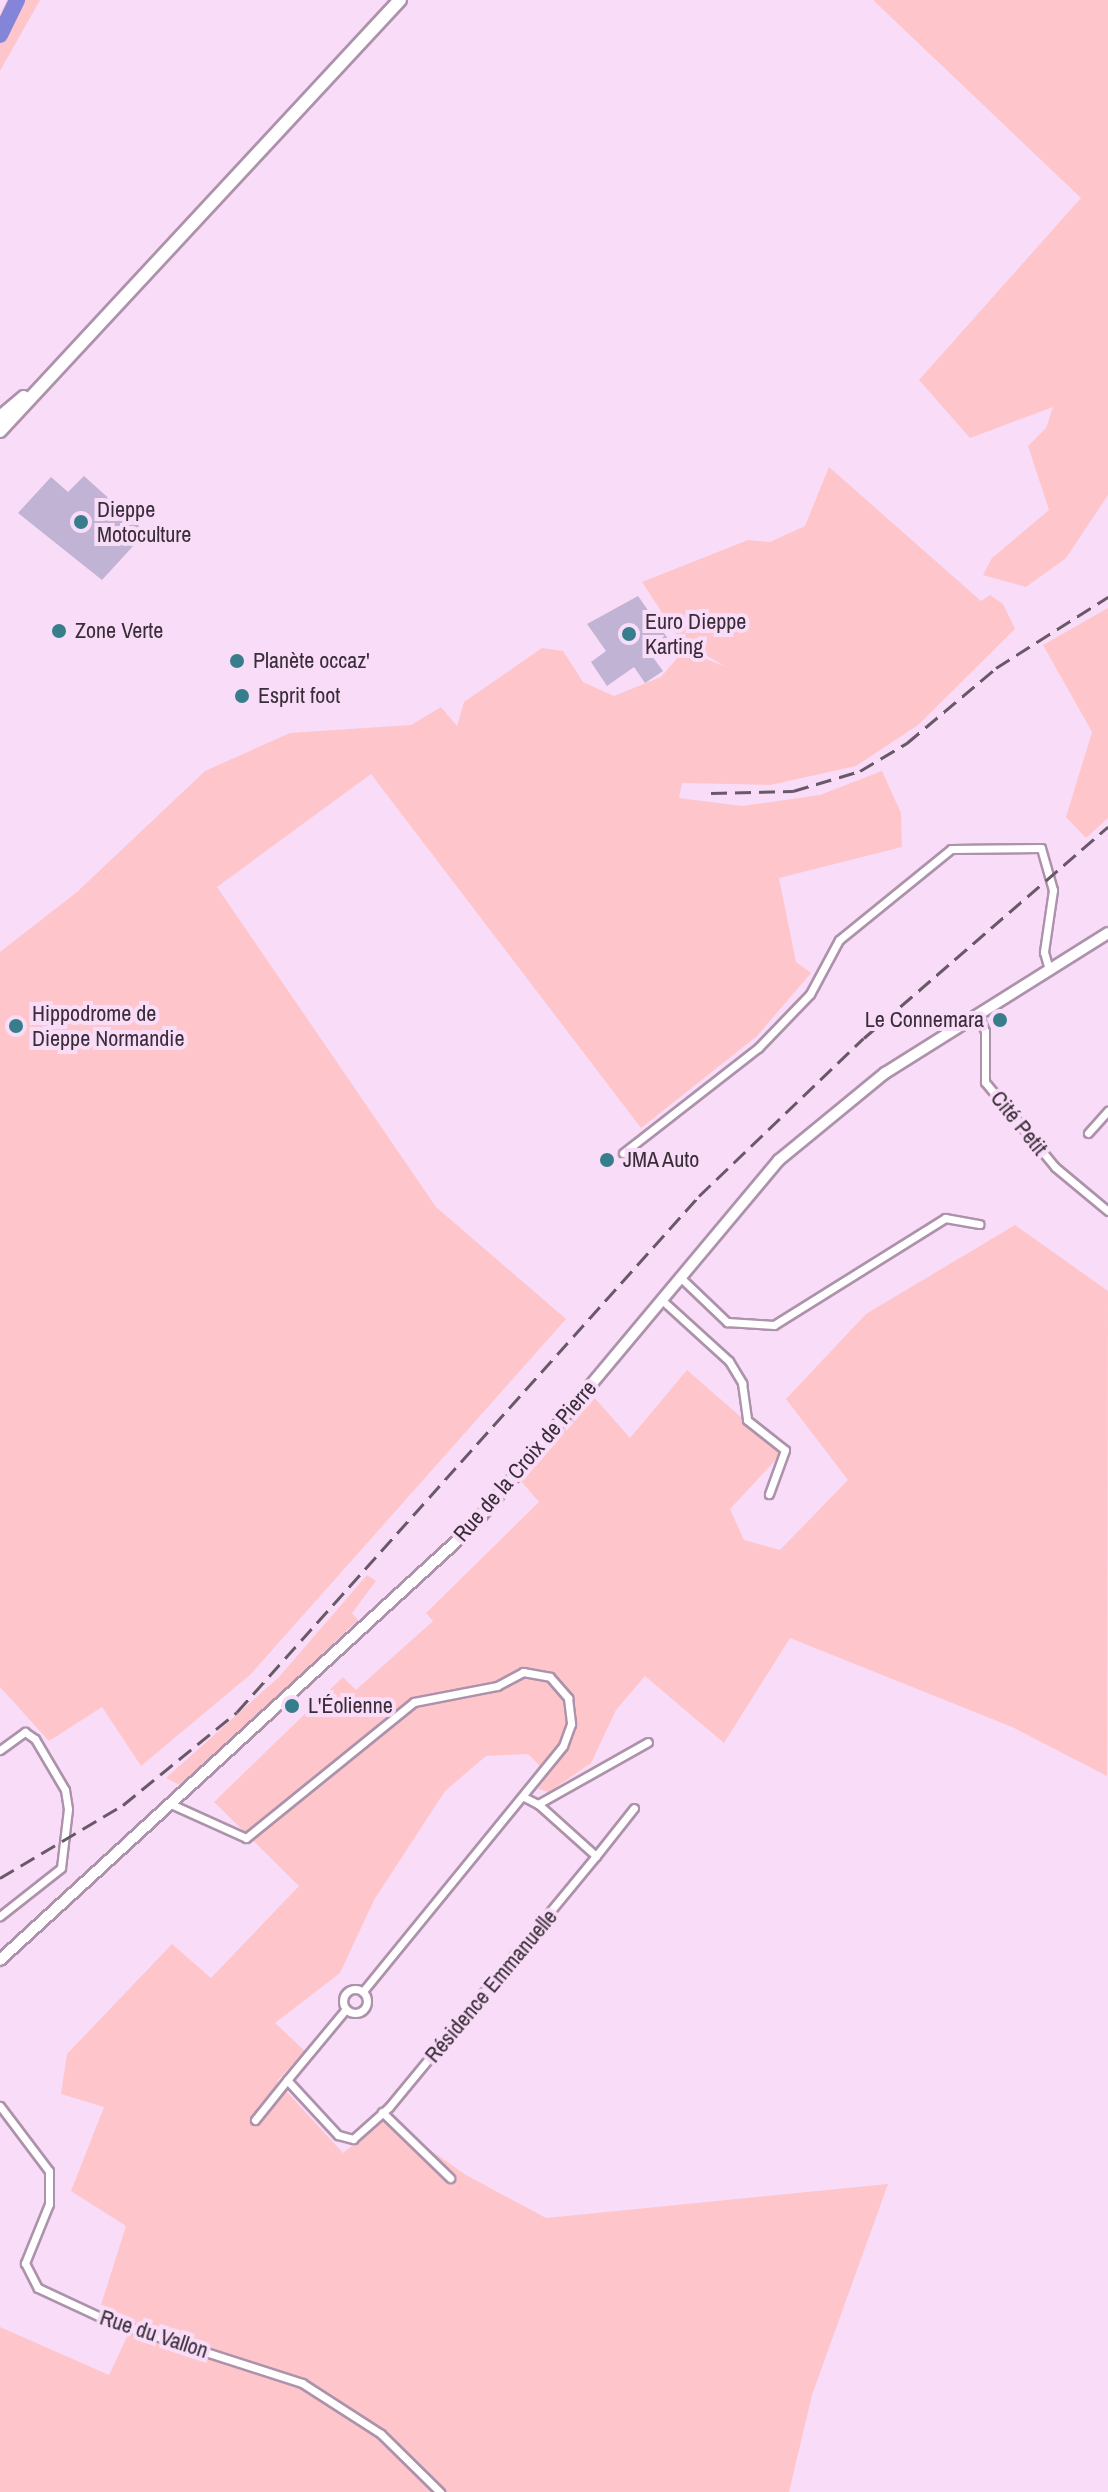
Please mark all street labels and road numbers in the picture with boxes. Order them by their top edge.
street label: Cité Petit [985,1085,1053,1161]
street label: Rue de la Croix de Pierre [448,1375,602,1547]
street label: Résidence Emmanuelle [419,1904,563,2068]
street label: Rue du Vallon [97,2304,211,2364]

